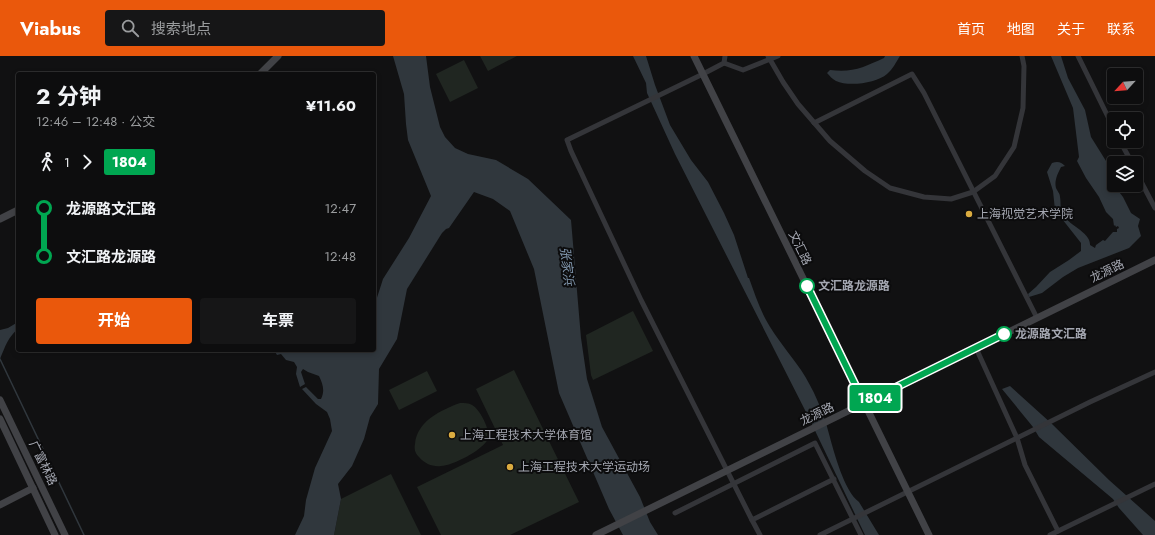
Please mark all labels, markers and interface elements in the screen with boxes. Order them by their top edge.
search box [105,10,385,46]
text: Viabus [20,15,81,42]
icon: search [119,17,141,39]
text: 搜索地点 [151,18,211,40]
text: 首页 [957,19,985,39]
text: 地图 [1007,19,1035,39]
text: 关于 [1057,19,1085,39]
text: 联系 [1107,19,1135,39]
north arrow [1107,68,1143,104]
map controls [1107,68,1143,192]
text: 2 分钟 [36,80,101,112]
text: ¥11.60 [306,95,356,117]
text: 12:46 – 12:48 · 公交 [36,112,155,131]
button: locate [1107,112,1143,148]
icon: walk [36,151,58,173]
icon: forward [76,151,98,173]
text: 1804 [112,152,147,172]
text: 1 [64,153,70,172]
button: layers [1107,156,1143,192]
text: 龙源路文汇路 [66,198,156,220]
text: 12:47 [324,199,356,218]
place label: 上海视觉艺术学院 [977,205,1073,223]
marker: 上海视觉艺术学院 [964,209,974,219]
street label: 文汇路 [784,228,816,268]
water label: 张家浜 [555,245,579,287]
text: 文汇路龙源路 [66,246,156,268]
text: 12:48 [324,247,356,266]
street label: 龙源路 [1087,255,1127,287]
place label: 文汇路龙源路 [818,277,890,295]
marker: 文汇路龙源路 [799,278,815,294]
button: 开始 [36,298,192,344]
button: 车票 [200,298,356,344]
place label: 龙源路文汇路 [1015,325,1087,343]
marker: 龙源路文汇路 [996,326,1012,342]
line badge: 1804 [847,385,903,411]
text: 1804 [858,388,892,408]
street label: 龙源路 [797,398,837,430]
place label: 上海工程技术大学体育馆 [460,426,592,444]
marker: 上海工程技术大学体育馆 [447,430,457,440]
street label: 广富林路 [24,437,62,489]
place label: 上海工程技术大学运动场 [518,458,650,476]
marker: 上海工程技术大学运动场 [505,462,515,472]

